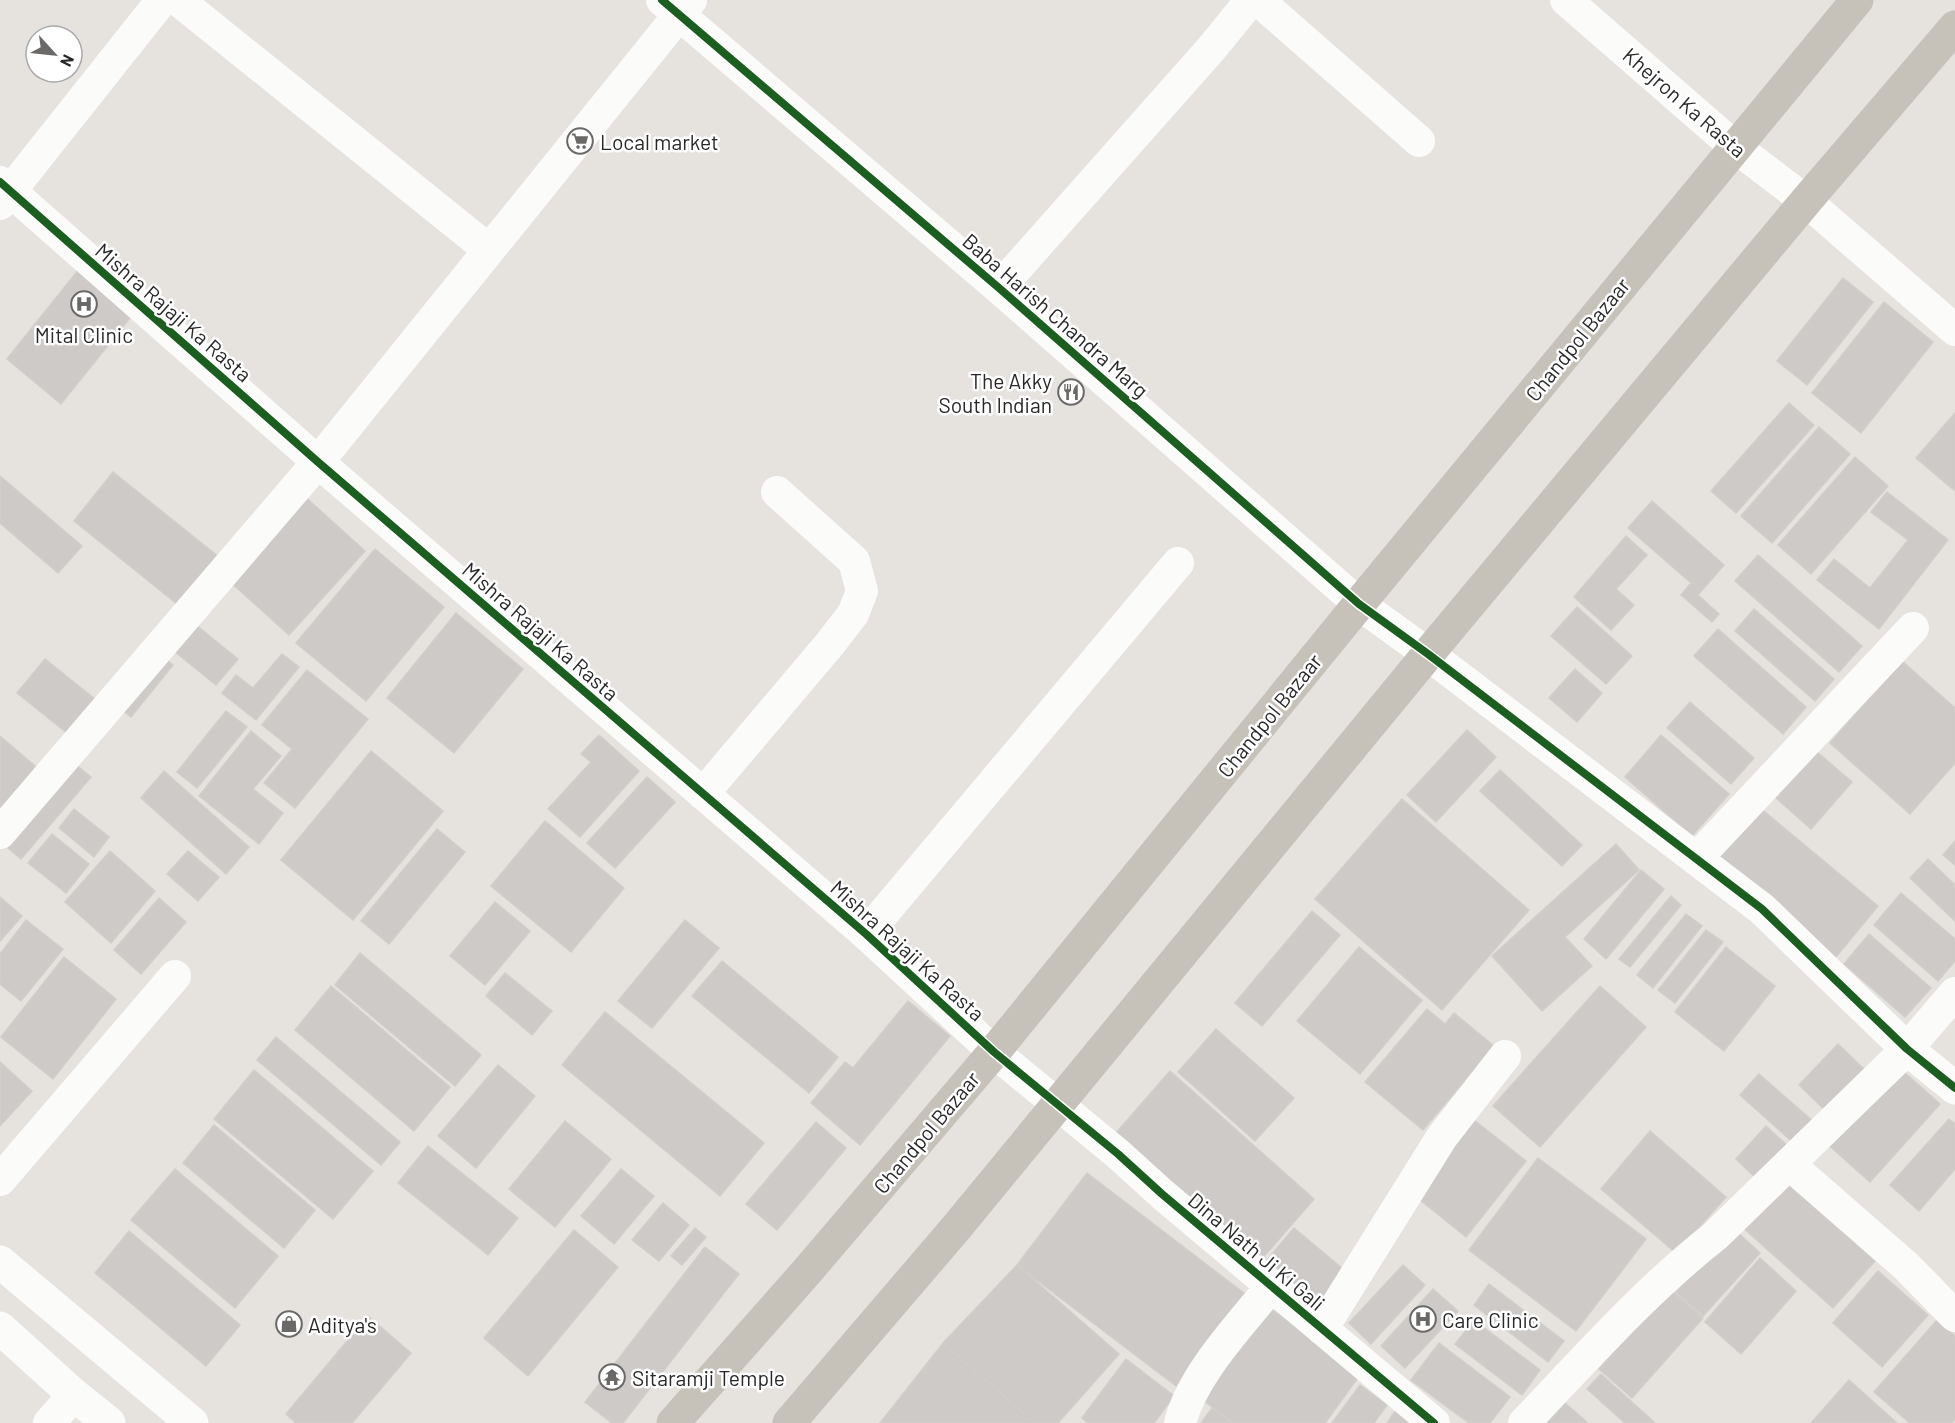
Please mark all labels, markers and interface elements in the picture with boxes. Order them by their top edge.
north arrow [24,24,84,84]
street label: Khejron Ka Rasta [1618,42,1752,162]
text: N [57,52,79,70]
supermarket icon: Local market [565,126,595,156]
place label: Local market [600,129,719,154]
street label: Baba Harish Chandra Marg [958,228,1154,402]
street label: Mishra Rajaji Ka Rasta [91,238,257,386]
street label: Chandpol Bazaar [1520,272,1635,406]
hospital icon: Mital Clinic [69,289,99,319]
place label: Mital Clinic [35,322,133,347]
place label: The Akky South Indian [938,368,1052,417]
restaurant icon: The Akky South Indian [1056,377,1086,407]
street label: Mishra Rajaji Ka Rasta [458,557,624,705]
street label: Chandpol Bazaar [1212,648,1327,782]
street label: Mishra Rajaji Ka Rasta [826,874,990,1026]
street label: Chandpol Bazaar [868,1066,985,1198]
street label: Dina Nath Ji Ki Gali [1184,1187,1330,1315]
hospital icon: Care Clinic [1408,1304,1438,1334]
place label: Care Clinic [1442,1307,1539,1332]
shop icon: Aditya's [274,1309,304,1339]
place label: Aditya's [308,1312,377,1337]
temple icon: Sitaramji Temple [597,1362,627,1392]
place label: Sitaramji Temple [632,1365,785,1390]

